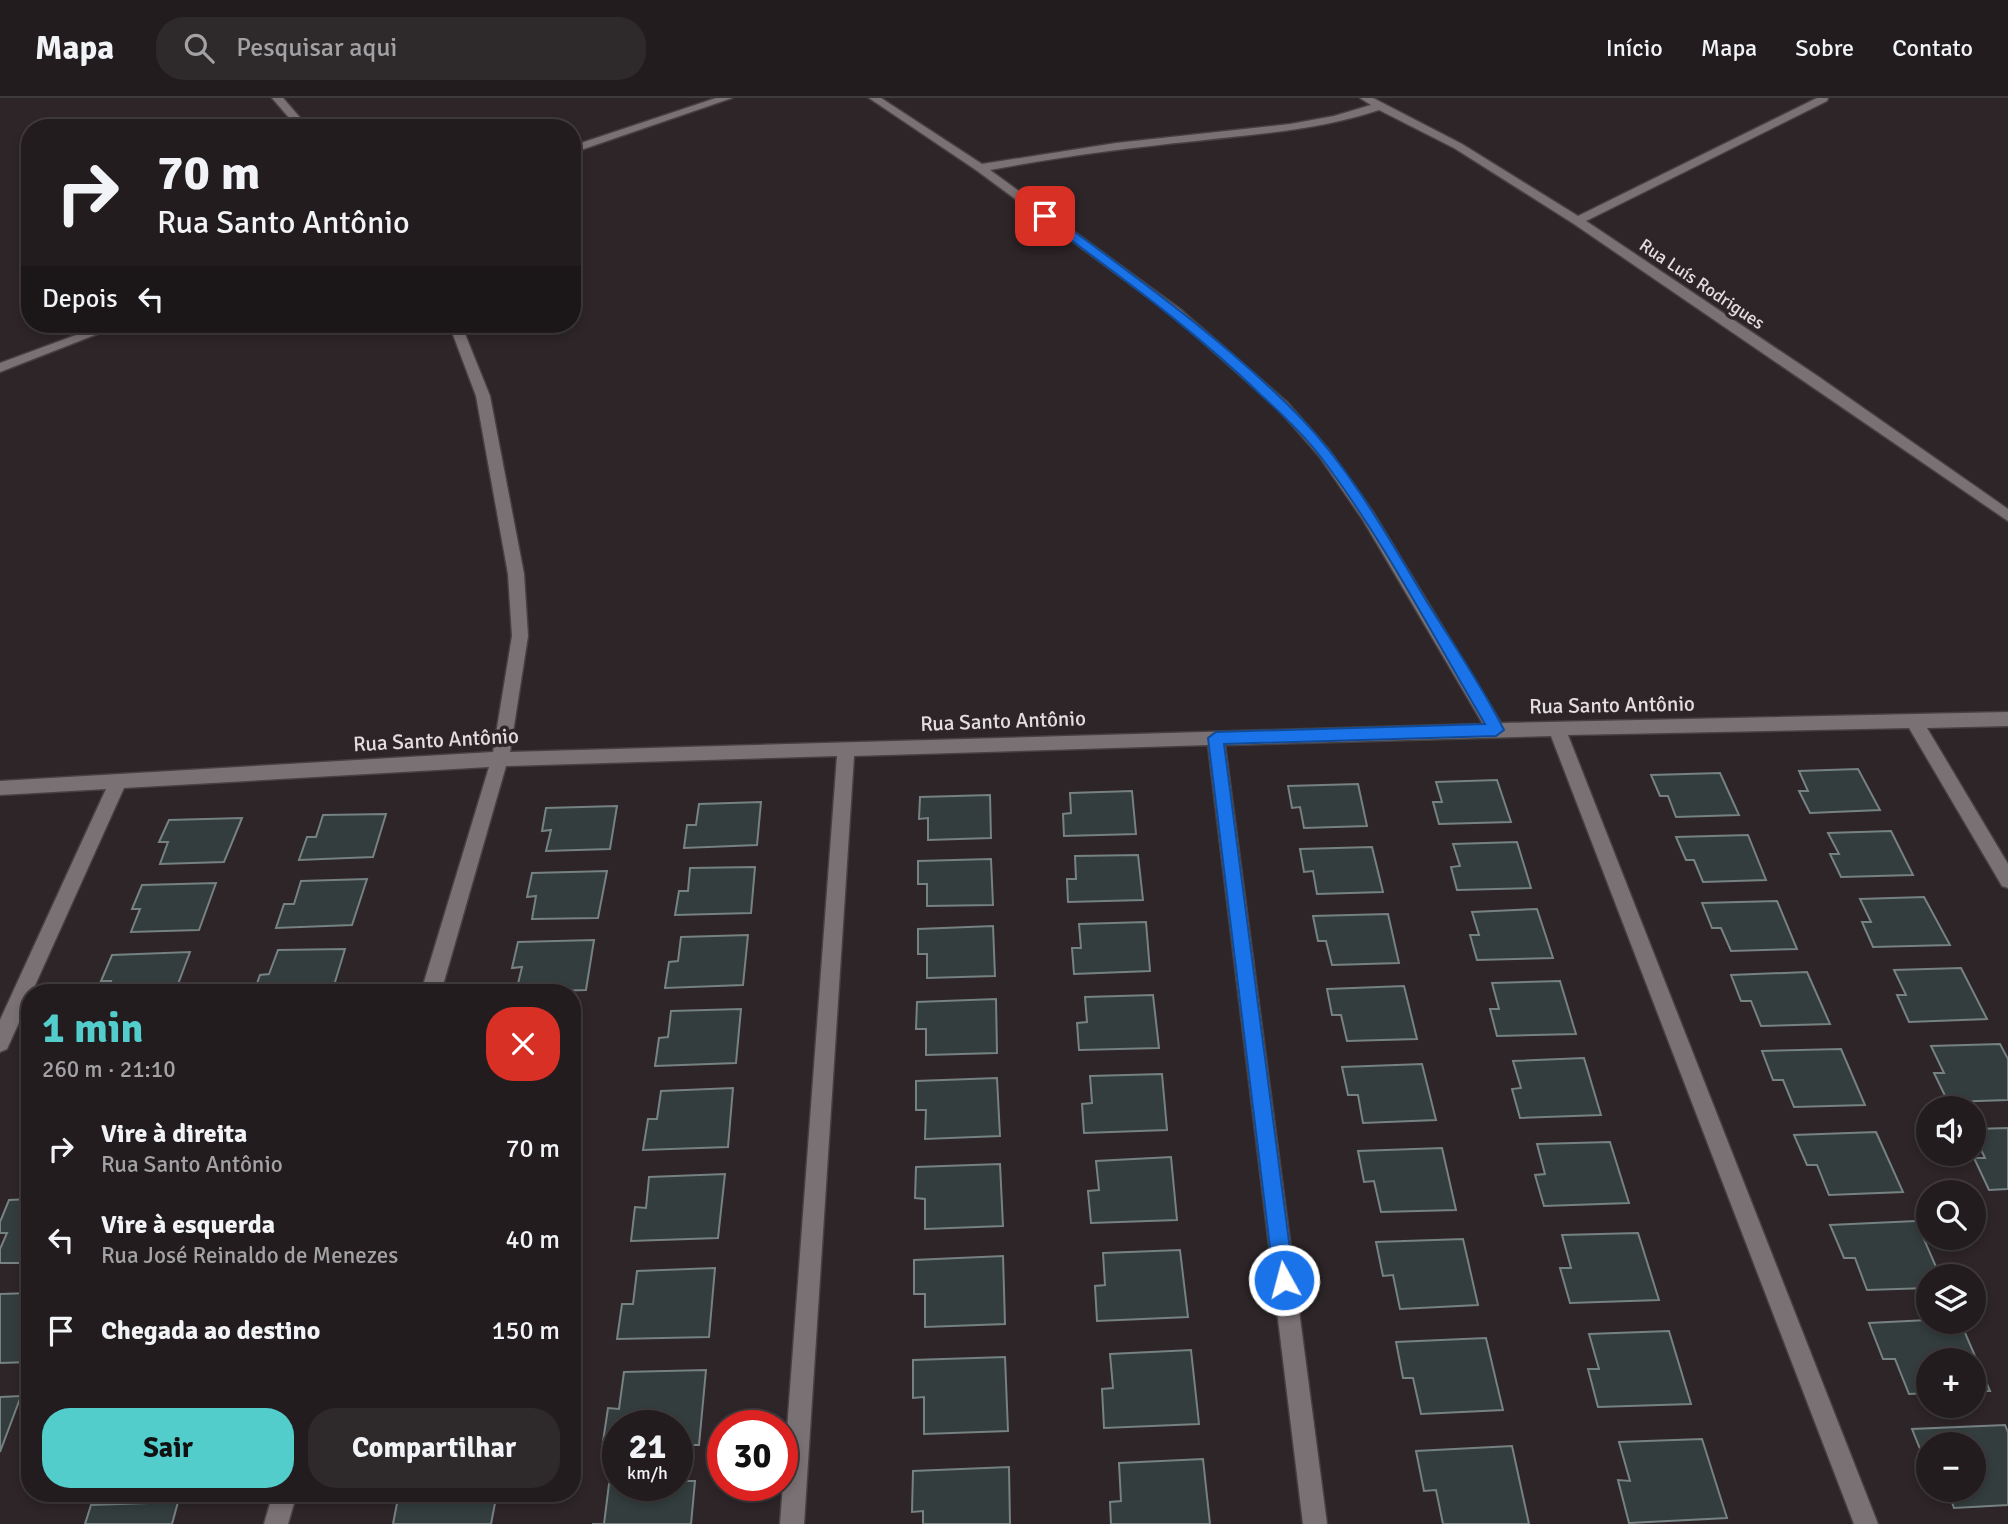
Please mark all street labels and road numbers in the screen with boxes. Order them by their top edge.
street label: Rua Luís Rodrigues [1635,234,1769,334]
street label: Rua Santo Antônio [1529,691,1695,719]
street label: Rua Santo Antônio [920,705,1086,737]
street label: Rua Santo Antônio [353,723,519,757]

